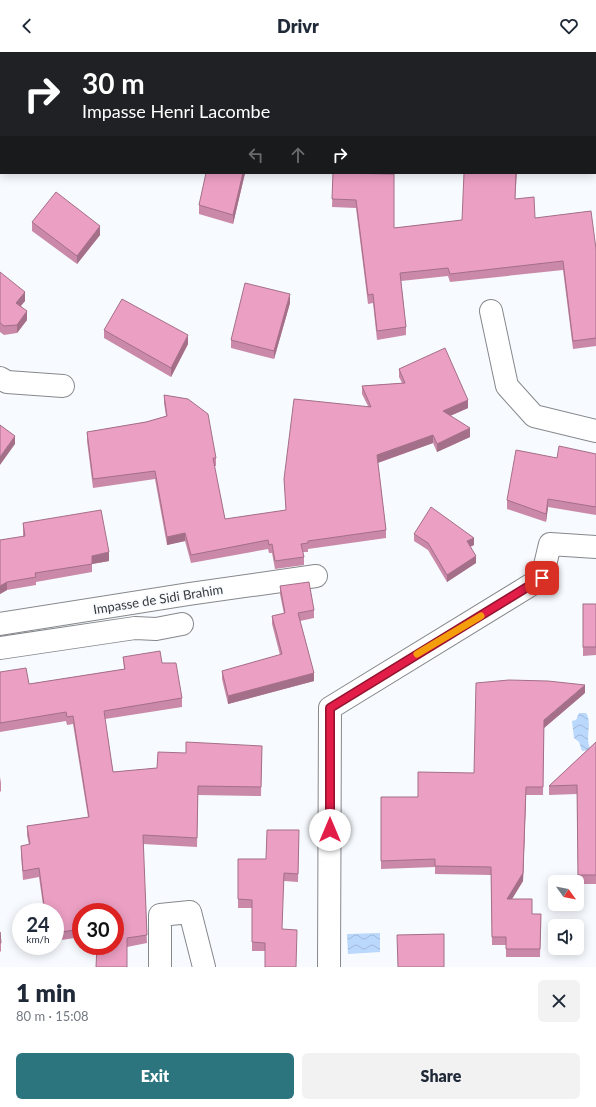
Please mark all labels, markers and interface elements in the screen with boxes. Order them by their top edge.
icon: back [16,15,38,37]
text: Drivr [277,15,319,37]
icon: heart [558,15,580,37]
text: 30 m [82,66,145,100]
icon: right [16,68,68,120]
text: Impasse Henri Lacombe [82,100,270,122]
icon: left [245,144,267,166]
icon: ahead [287,144,309,166]
icon: right [329,144,351,166]
pin [525,561,559,595]
icon: arrive [531,567,553,589]
street label: Impasse de Sidi Brahim [92,581,224,617]
position arrow [309,809,351,851]
north arrow [548,875,584,911]
map controls [548,875,584,955]
speed limit sign: 30 [72,903,124,955]
text: 24 [26,912,50,936]
button: sound [548,919,584,955]
text: km/h [26,933,50,945]
text: 1 min [16,978,76,1007]
button: close [538,980,580,1022]
text: 80 m · 15:08 [16,1008,89,1024]
button: Exit [16,1053,294,1099]
button: Share [302,1053,580,1099]

